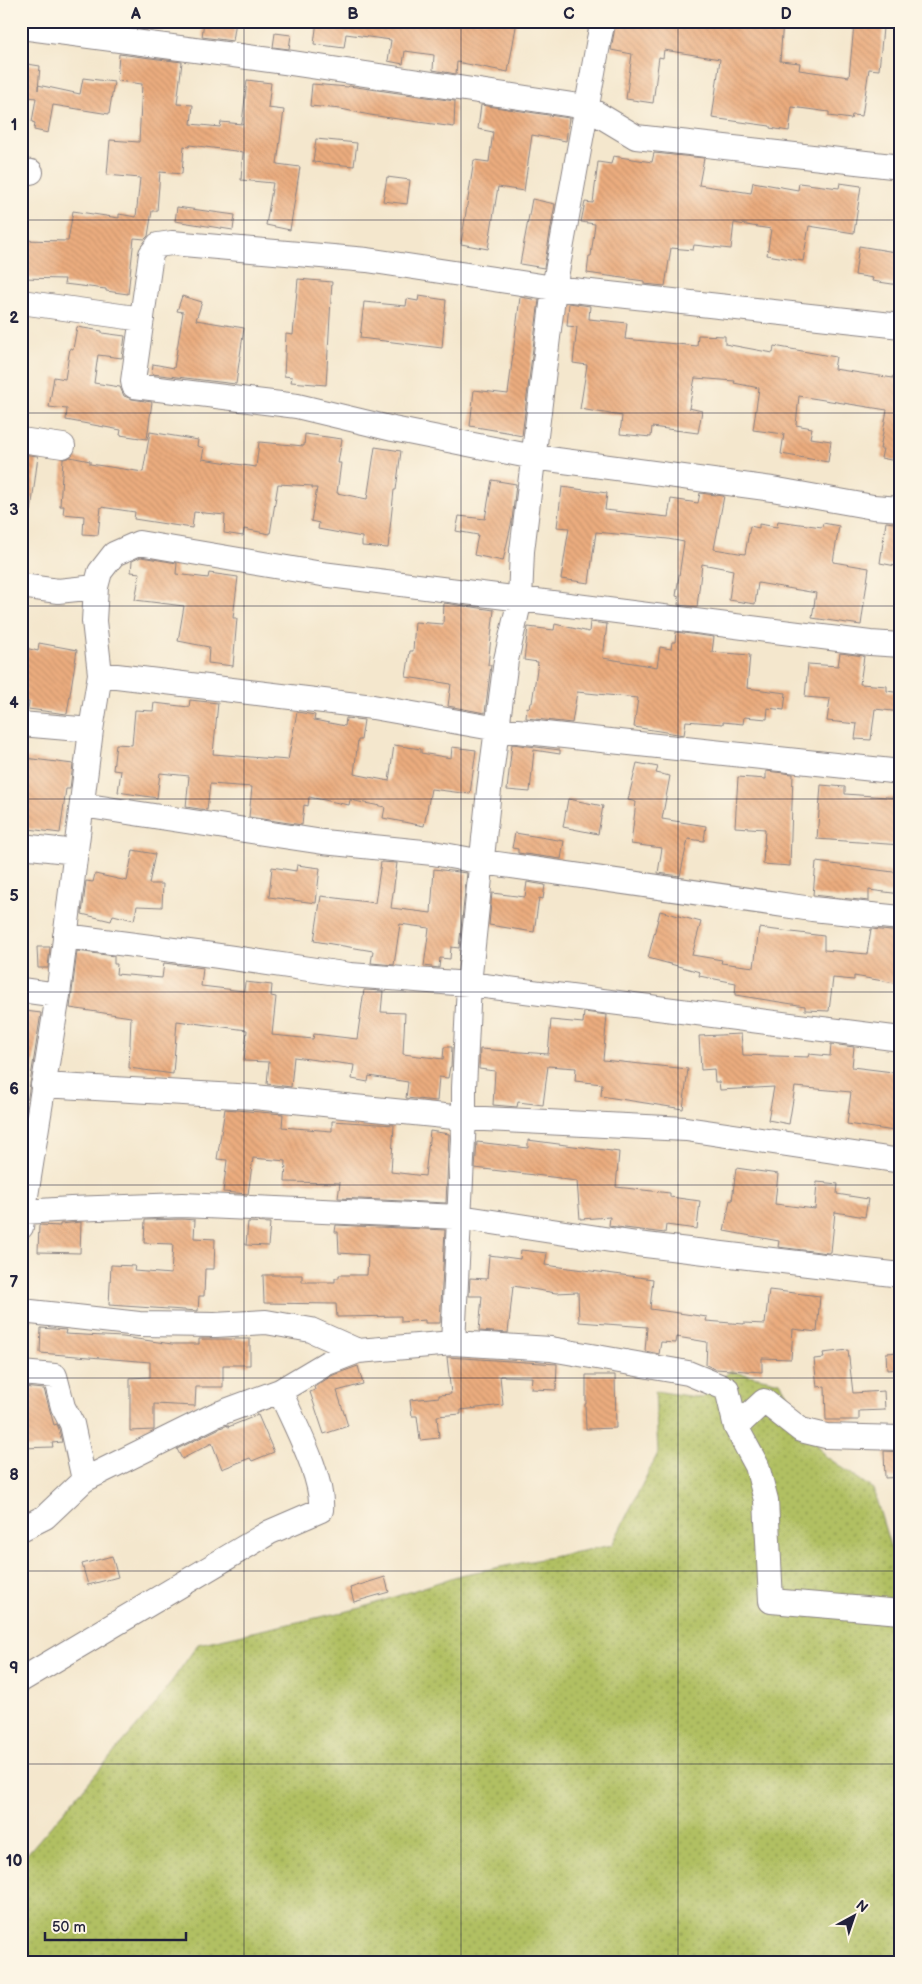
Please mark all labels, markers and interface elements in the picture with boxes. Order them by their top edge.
text: A [130,5,141,24]
text: B [347,5,359,24]
text: C [563,5,575,24]
text: D [780,5,792,24]
text: 1 [11,116,17,135]
text: 2 [9,309,19,328]
text: 3 [9,501,19,520]
text: 4 [9,694,19,713]
text: 5 [9,887,19,906]
text: 6 [9,1080,19,1099]
text: 7 [10,1273,19,1292]
text: 8 [9,1466,19,1485]
text: 9 [9,1659,19,1678]
text: 10 [6,1852,22,1871]
north arrow [830,1892,880,1942]
text: N [853,1897,872,1916]
scale bar [45,1909,186,1941]
text: 50 m [52,1918,86,1937]

